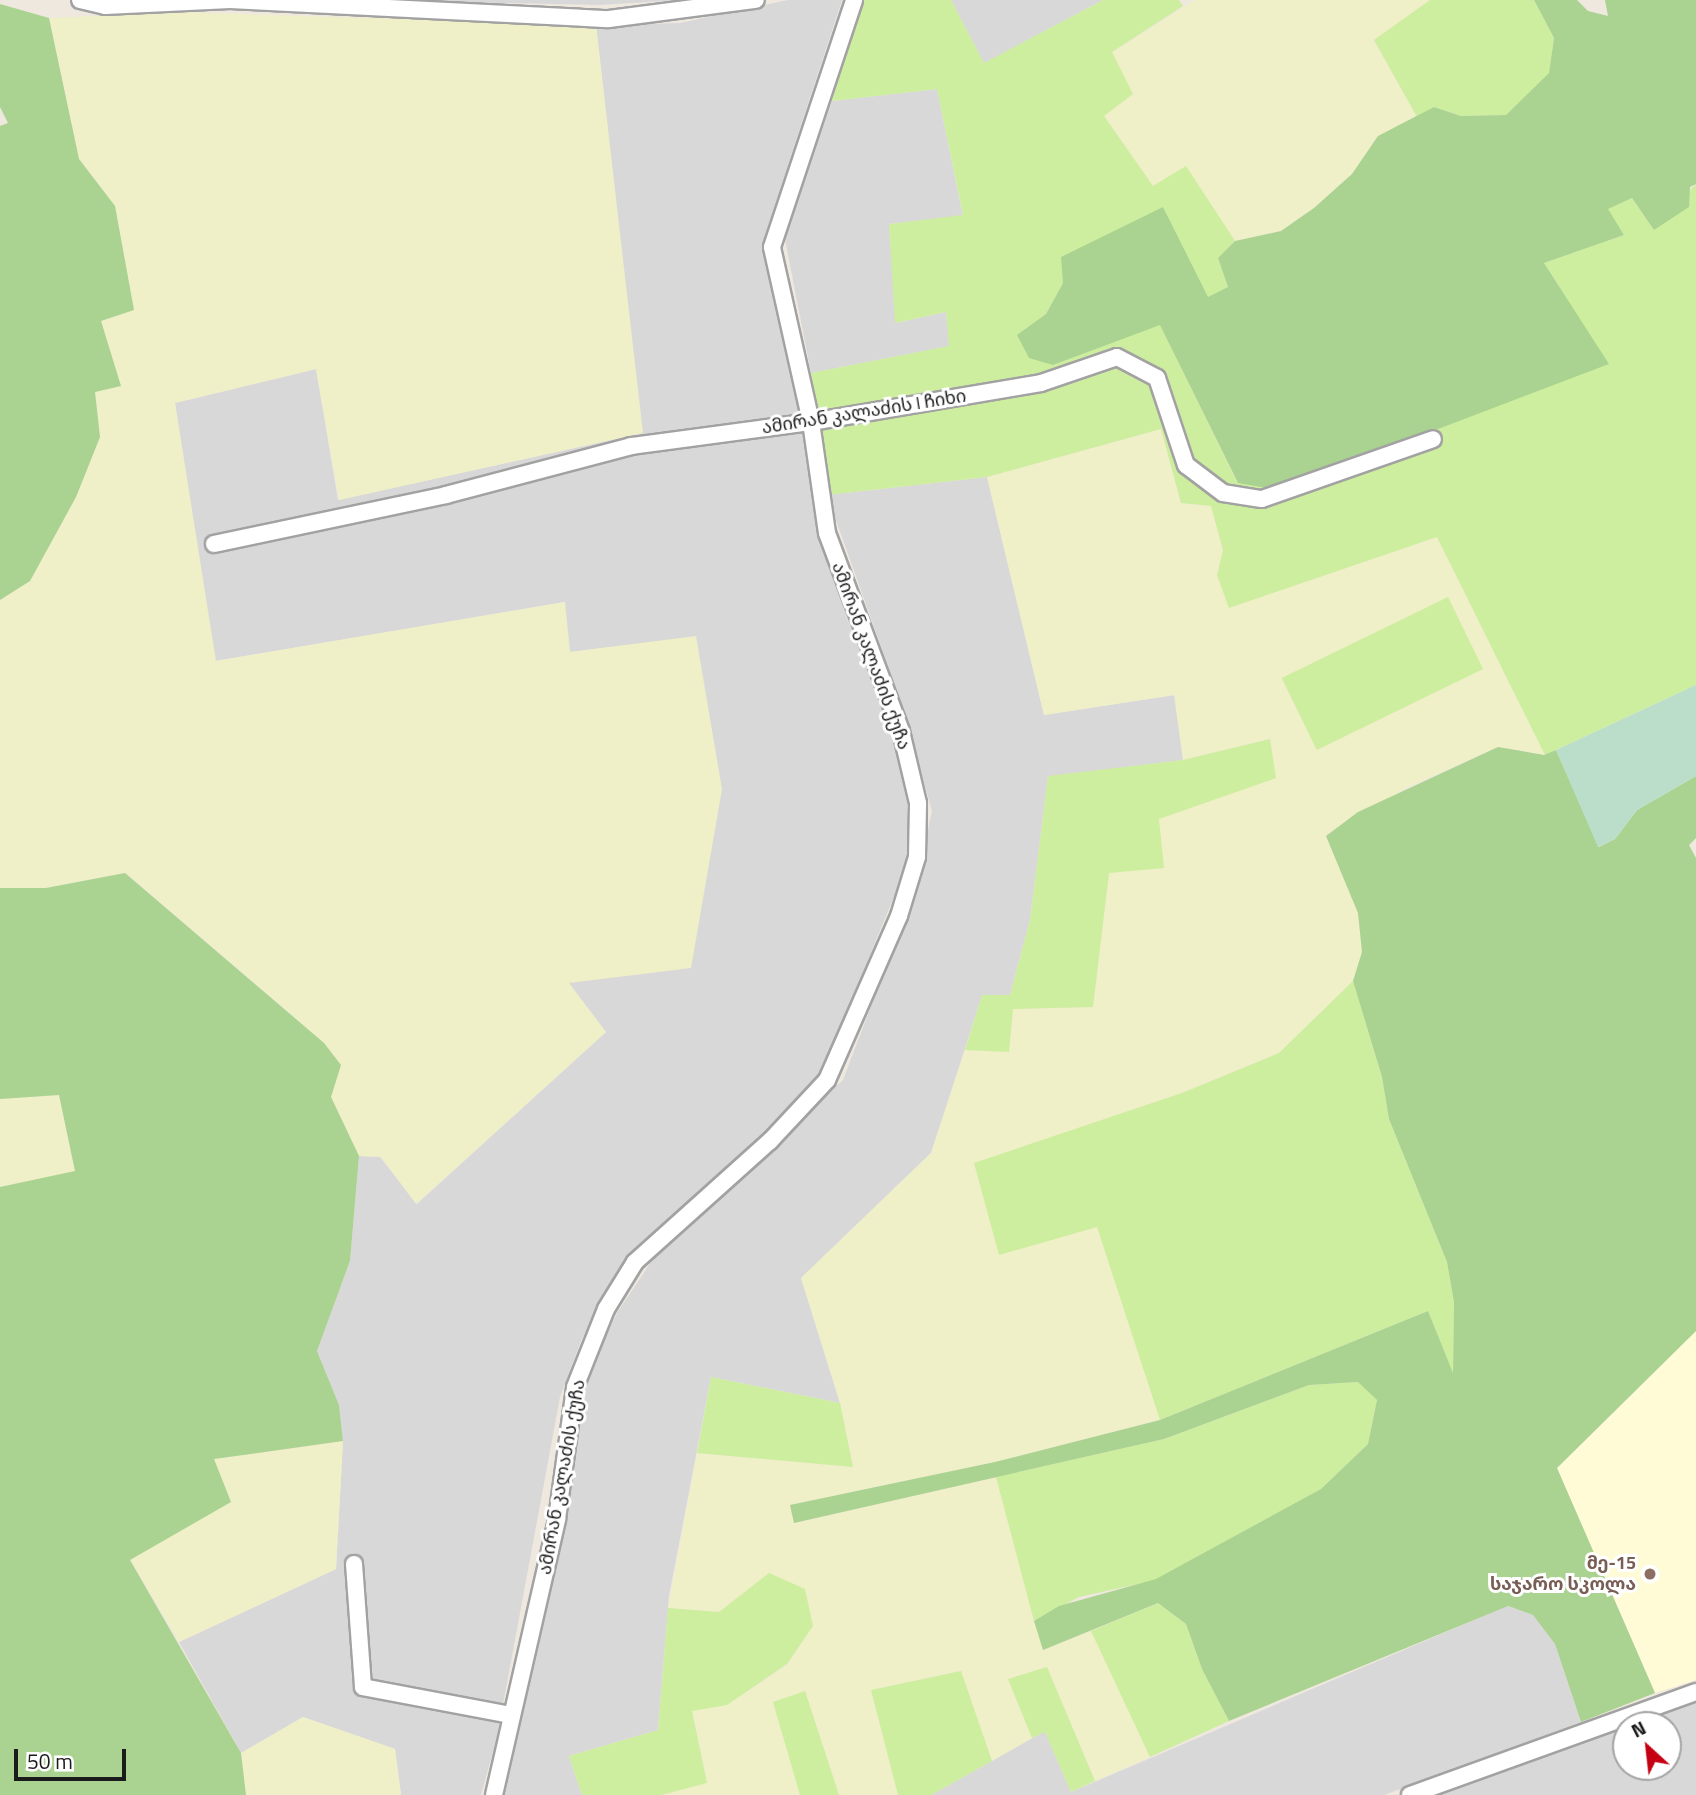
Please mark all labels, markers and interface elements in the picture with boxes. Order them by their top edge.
street label: ამირან კალაძის I ჩიხი [760,385,968,439]
street label: ამირან კალაძის ქუჩა [827,559,915,753]
street label: ამირან კალაძის ქუჩა [534,1378,590,1576]
place label: მე-15 საჯარო სკოლა [1490,1553,1636,1596]
marker: მე-15 საჯარო სკოლა [1642,1566,1658,1582]
north arrow [1612,1711,1682,1781]
text: N [1626,1713,1651,1745]
scale bar [18,1736,130,1780]
text: 50 m [27,1745,73,1777]

